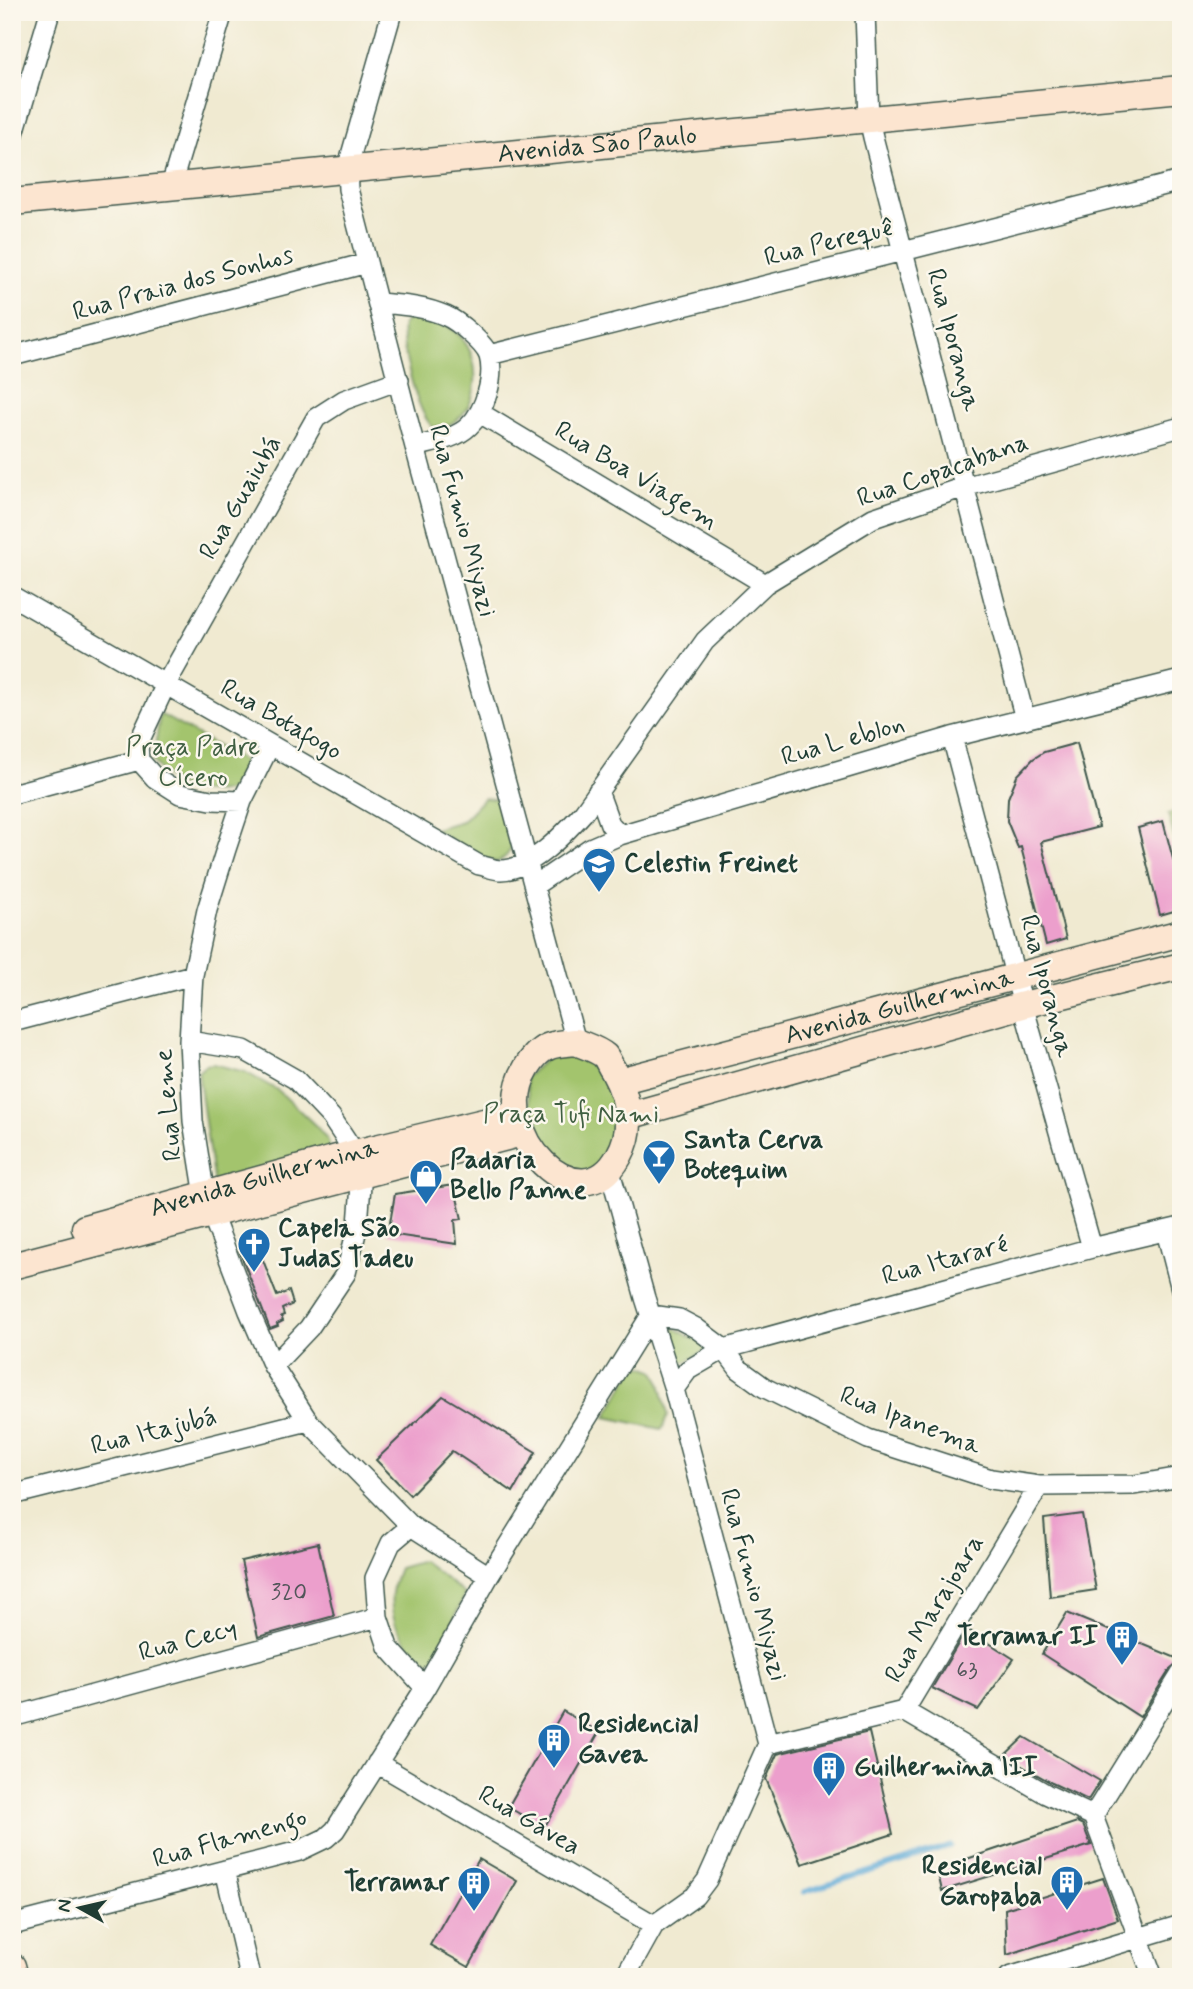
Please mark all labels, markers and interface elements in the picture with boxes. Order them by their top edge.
street label: Avenida São Paulo [496,119,699,172]
street label: Rua Perequê [761,211,897,275]
street label: Rua Praia dos Sonhos [69,238,297,330]
street label: Rua Iporanga [918,265,988,415]
street label: Rua Boa Viagem [546,414,724,541]
street label: Rua Fumio Miyazi [420,421,504,621]
street label: Rua Copacabana [853,426,1033,516]
street label: Rua Guaiubá [192,430,290,566]
street label: Rua Botafogo [213,671,348,770]
street label: Rua L eblon [777,707,909,775]
park label: Praça Padre Cícero [126,731,260,795]
school or university icon: Celestin Freinet [580,845,618,894]
place label: Celestin Freinet [624,847,798,881]
street label: Rua Iporanga [1011,911,1081,1061]
street label: Avenida Guilhermina [781,961,1018,1054]
street label: Rua Leme [147,1047,191,1163]
park label: Praça Tufi Nami [483,1098,659,1132]
place label: Santa Cerva Botequim [684,1124,823,1188]
street label: Avenida Guilhermina [146,1131,382,1226]
bar icon: Santa Cerva Botequim [640,1137,678,1186]
place label: Padaria Bello Panne [450,1144,587,1208]
shop icon: Padaria Bello Panne [407,1157,445,1206]
place label: Capela São Judas Tadeu [278,1212,414,1276]
church icon: Capela São Judas Tadeu [235,1225,273,1274]
street label: Rua Itararé [878,1228,1012,1294]
street label: Rua Ipanema [835,1379,986,1464]
street label: Rua Itajubá [87,1400,221,1464]
street label: Rua Fumio Miyazi [711,1485,795,1685]
street label: Rua Marajoara [877,1529,993,1689]
house number: 320 [271,1578,307,1608]
street label: Rua Cecy [135,1612,241,1670]
building icon: Terramar II [1103,1618,1141,1667]
place label: Terramar II [957,1620,1098,1654]
house number: 63 [956,1656,978,1686]
place label: Residencial Gavea [578,1708,698,1772]
building icon: Residencial Gavea [535,1721,573,1770]
building icon: Guilhermina III [810,1749,848,1798]
place label: Guilhermina III [854,1751,1038,1785]
street label: Rua Gávea [472,1778,586,1864]
street label: Rua Flamengo [149,1801,312,1880]
place label: Residencial Garopaba [922,1850,1042,1914]
building icon: Residencial Garopaba [1048,1863,1086,1912]
building icon: Terramar [455,1864,493,1913]
place label: Terramar [344,1866,450,1900]
north arrow [46,1874,116,1944]
text: N [51,1898,78,1914]

